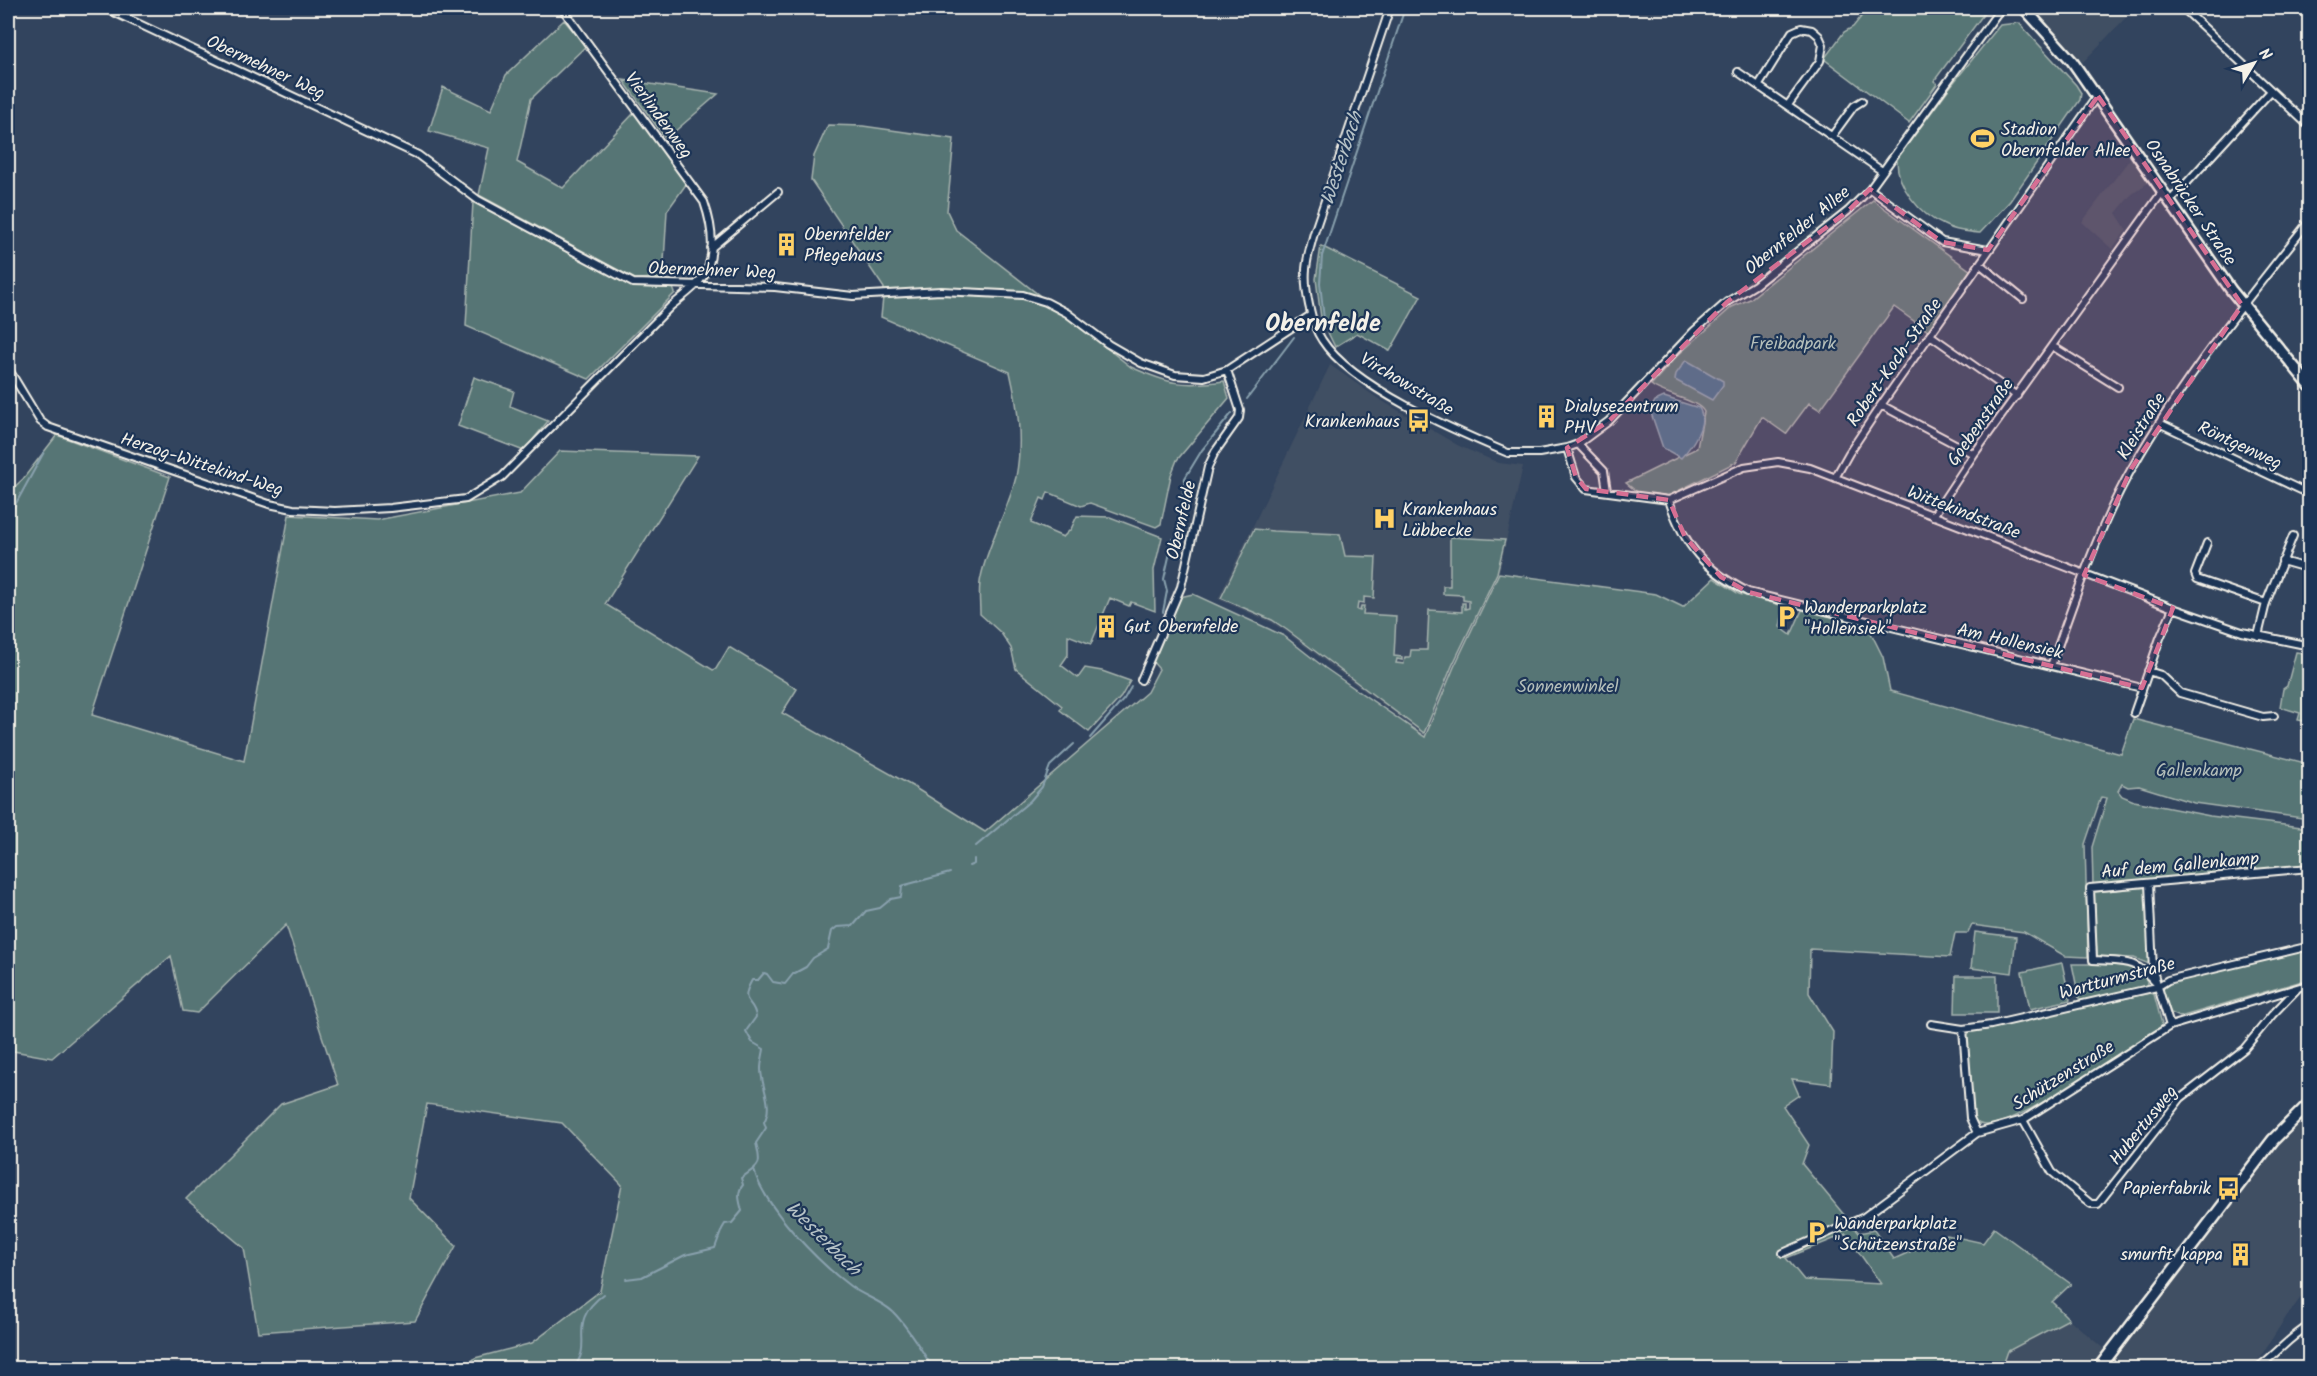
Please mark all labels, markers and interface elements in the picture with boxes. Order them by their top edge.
street label: Obermehner Weg [201,28,330,109]
north arrow [2224,33,2284,93]
text: N [2252,43,2278,66]
street label: Vierlindenweg [616,66,699,166]
water label: Westerbach [1313,106,1374,209]
place label: Stadion Obernfelder Allee [2001,116,2131,166]
sports icon: Stadion Obernfelder Allee [1970,126,1996,152]
street label: Osnabrücker Straße [2136,133,2243,272]
street label: Obernfelder Allee [1738,179,1857,283]
place label: Obernfelder Pflegehaus [804,221,891,271]
building icon: Obernfelder Pflegehaus [773,231,799,257]
street label: Obermehner Weg [647,255,777,288]
street label: Robert-Koch-Straße [1840,292,1951,433]
district label: Obernfelde [1265,305,1381,344]
park label: Freibadpark [1750,330,1837,359]
street label: Virchowstraße [1354,346,1459,425]
street label: Goebenstraße [1940,373,2022,473]
street label: Kleistraße [2110,387,2174,466]
place label: Dialysezentrum PHV [1564,393,1678,443]
building icon: Dialysezentrum PHV [1533,403,1559,429]
place label: Krankenhaus [1305,408,1400,437]
bus stop icon: Krankenhaus [1405,408,1431,434]
street label: Röntgenweg [2192,414,2286,479]
street label: Herzog-Wittekind-Weg [116,425,287,505]
street label: Obernfelde [1159,478,1206,563]
street label: Wittekindstraße [1903,478,2024,548]
place label: Krankenhaus Lübbecke [1402,496,1498,546]
hospital icon: Krankenhaus Lübbecke [1371,506,1397,532]
place label: Wanderparkplatz "Hollensiek" [1804,594,1927,644]
parking icon: Wanderparkplatz "Hollensiek" [1773,604,1799,630]
building icon: Gut Obernfelde [1093,613,1119,639]
place label: Gut Obernfelde [1124,613,1238,642]
street label: Am Hollensiek [1954,616,2066,669]
park label: Sonnenwinkel [1517,673,1619,702]
park label: Gallenkamp [2156,757,2242,786]
street label: Auf dem Gallenkamp [2100,845,2260,888]
street label: Wartturmstraße [2056,950,2179,1009]
street label: Schützenstraße [2007,1033,2121,1119]
street label: Hubertusweg [2103,1079,2186,1172]
place label: Papierfabrik [2122,1175,2212,1204]
bus stop icon: Papierfabrik [2216,1175,2242,1201]
water label: Westerbach [777,1194,869,1286]
place label: Wanderparkplatz "Schützenstraße" [1834,1210,1962,1260]
parking icon: Wanderparkplatz "Schützenstraße" [1803,1220,1829,1246]
place label: smurfit kappa [2120,1241,2223,1270]
building icon: smurfit kappa [2228,1241,2254,1267]

